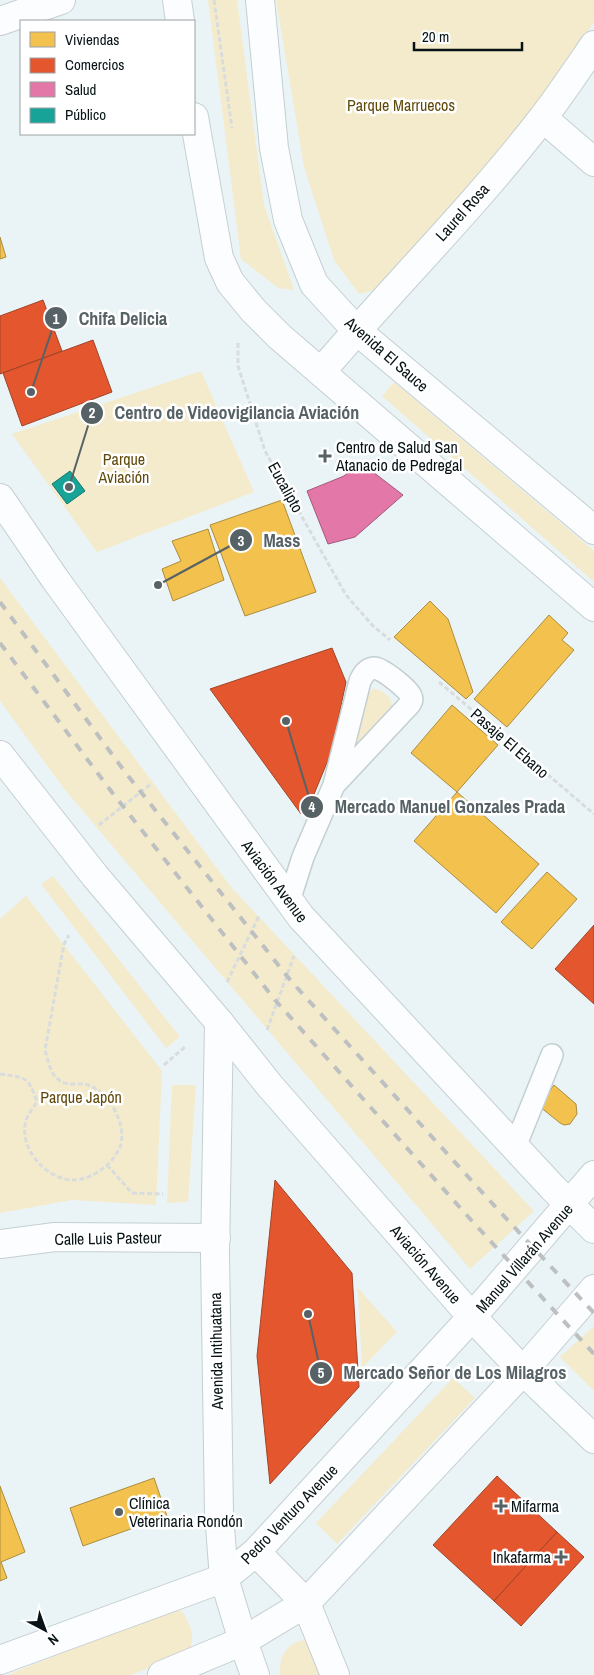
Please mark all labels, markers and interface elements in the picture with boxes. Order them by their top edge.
legend [20,20,195,135]
scale bar [414,20,522,52]
text: 20 m [422,26,449,47]
text: Viviendas [65,29,120,50]
text: Comercios [65,54,124,75]
text: Salud [65,79,96,100]
park label: Parque Marruecos [347,94,455,116]
text: Público [65,104,106,125]
street label: Laurel Rosa [430,178,494,246]
callout: Chifa Delicia [44,302,177,335]
text: Chifa Delicia [79,306,168,331]
text: 1 [53,308,60,329]
street label: Avenida El Sauce [340,311,433,396]
callout: Centro de Videovigilancia Aviación [79,396,369,429]
text: Centro de Videovigilancia Aviación [115,400,359,425]
text: 2 [89,402,96,423]
place label: Centro de Salud San Atanacio de Pedregal [335,436,462,476]
park label: Parque Aviación [98,448,149,488]
marker: Centro de Salud San Atanacio de Pedregal [318,449,332,463]
street label: Eucalipto [263,458,309,516]
callout: Mass [229,524,311,557]
text: Mass [264,528,300,553]
text: 3 [238,530,245,551]
street label: Pasaje El Ebano [466,703,554,783]
callout: Mercado Manuel Gonzales Prada [299,791,575,824]
text: Mercado Manuel Gonzales Prada [335,794,566,819]
text: 4 [309,796,316,817]
street label: Aviación Avenue [236,834,313,927]
park label: Parque Japón [40,1086,122,1108]
street label: Manuel Villarán Avenue [470,1199,578,1317]
street label: Aviación Avenue [385,1219,466,1308]
street label: Calle Luis Pasteur [54,1226,162,1250]
street label: Avenida Intihuatana [204,1291,228,1411]
callout: Mercado Señor de Los Milagros [309,1357,577,1390]
text: Mercado Señor de Los Milagros [343,1360,567,1385]
text: 5 [318,1362,325,1383]
street label: Pedro Venturo Avenue [236,1459,342,1569]
place label: Clínica Veterinaria Rondón [129,1492,243,1532]
place label: Mifarma [511,1495,560,1517]
marker: Mifarma [495,1500,507,1512]
marker: Clínica Veterinaria Rondón [113,1506,125,1518]
place label: Inkafarma [493,1546,552,1568]
marker: Inkafarma [555,1551,567,1563]
north arrow [20,1605,70,1655]
text: N [44,1630,63,1649]

